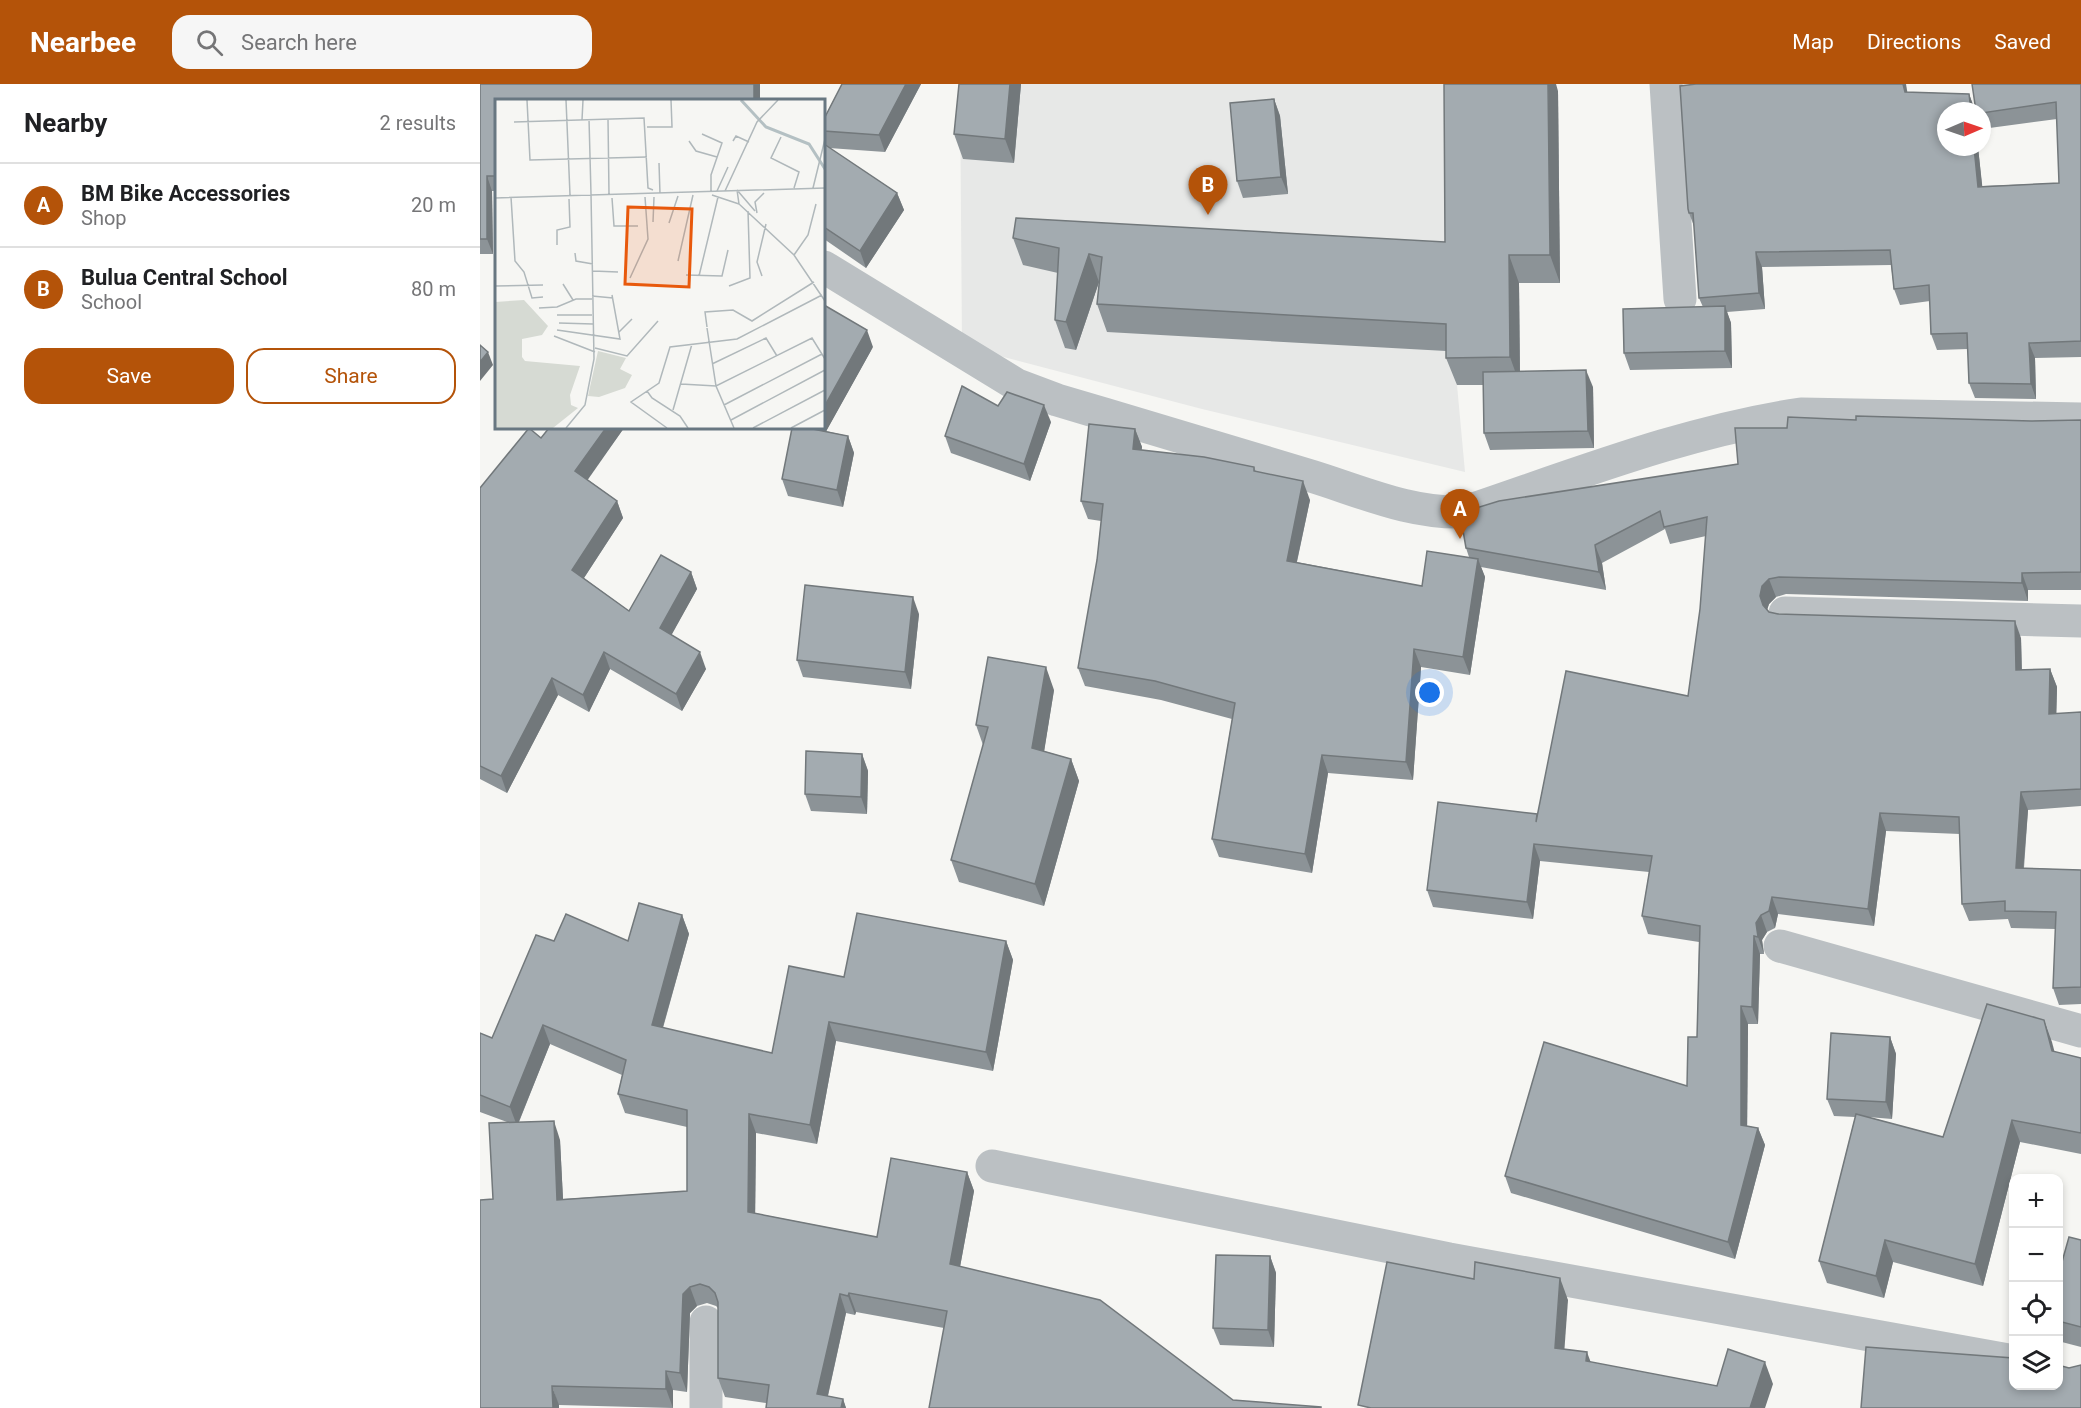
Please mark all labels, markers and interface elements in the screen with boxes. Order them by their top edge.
search box [172,15,592,69]
text: Nearbee [30,26,136,59]
icon: search [193,26,226,59]
text: Search here [241,30,357,55]
text: Map [1792,30,1834,54]
text: Directions [1867,30,1961,54]
text: Saved [1994,30,2051,54]
inset map [495,99,825,429]
north arrow [1937,102,1991,156]
text: Nearby [24,108,107,138]
text: 2 results [380,111,456,135]
pin: B [1188,166,1228,215]
text: BM Bike Accessories [81,181,290,206]
text: A [37,193,50,217]
text: 20 m [411,193,456,217]
text: Shop [81,206,127,230]
text: Bulua Central School [81,265,288,290]
text: B [37,277,50,301]
text: 80 m [411,277,456,301]
text: School [81,290,142,314]
button: Save [24,348,234,404]
button: Share [246,348,456,404]
pin: A [1440,490,1480,539]
your location [1415,678,1444,707]
map controls [2009,1174,2063,1390]
button: + [2009,1174,2063,1228]
button: − [2009,1228,2063,1282]
button: locate [2009,1282,2063,1336]
button: layers [2009,1336,2063,1390]

